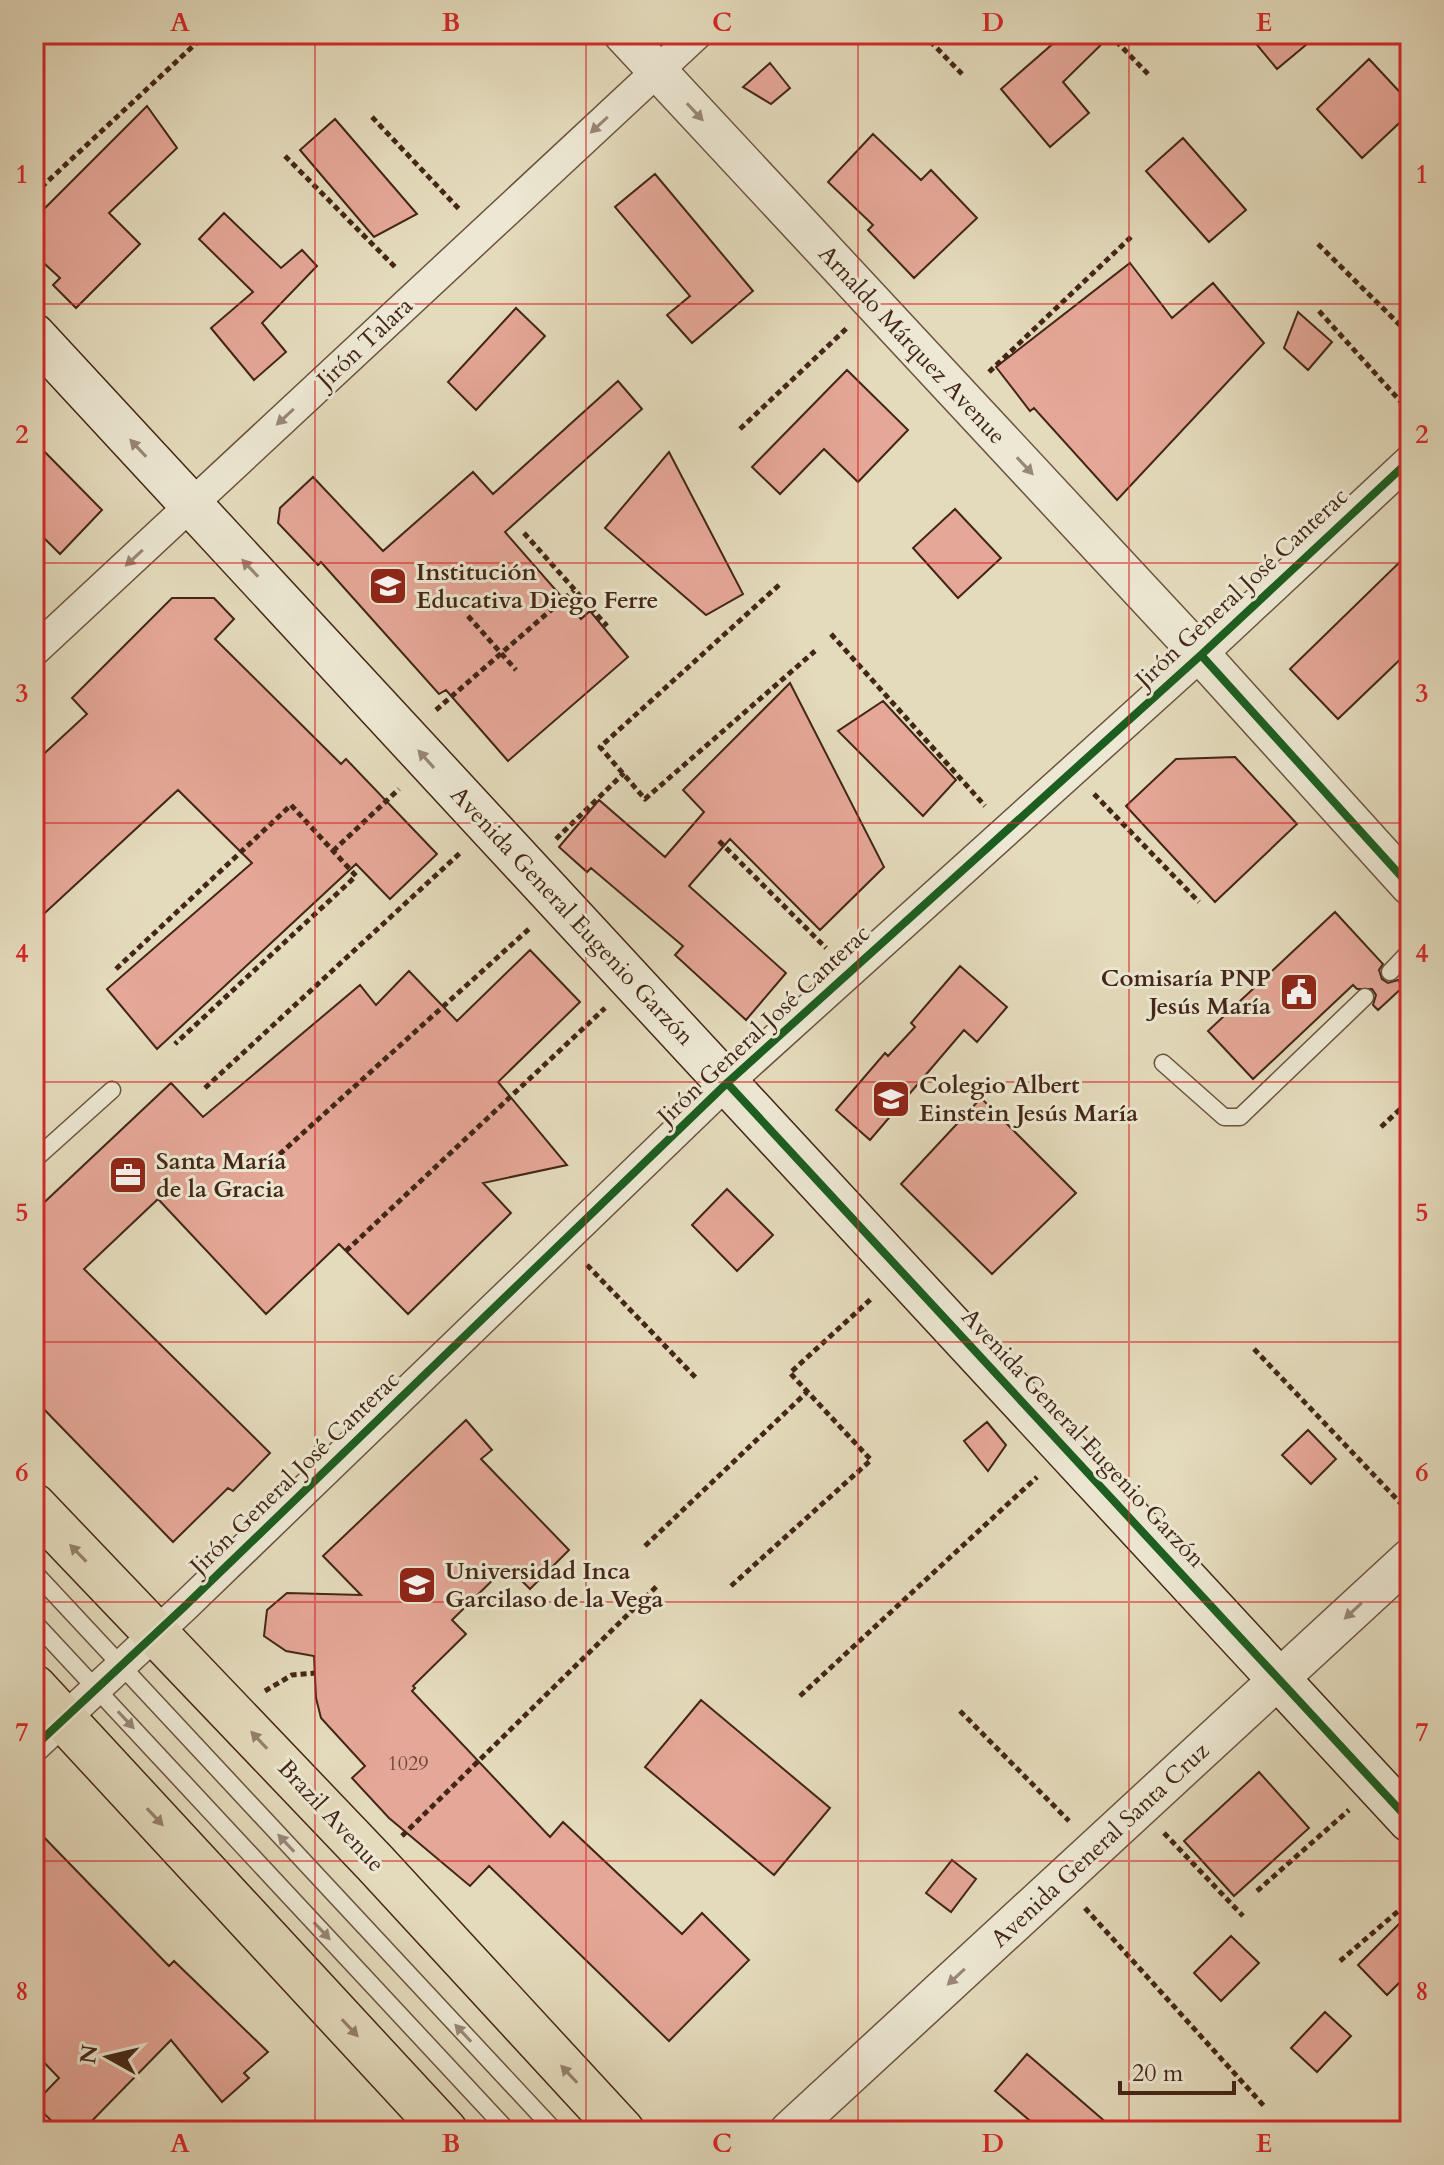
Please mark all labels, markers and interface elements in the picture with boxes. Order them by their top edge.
text: A [170,5,190,40]
text: B [442,5,460,40]
text: C [712,5,732,40]
text: D [982,5,1004,40]
text: E [1256,5,1272,40]
one-way arrow [686,102,704,121]
one-way arrow [589,116,608,134]
text: 1 [15,157,29,192]
text: 1 [1415,157,1429,192]
street label: Arnaldo Márquez Avenue [811,238,1013,452]
street label: Jirón Talara [308,289,421,398]
one-way arrow [276,408,295,426]
text: 2 [15,417,29,452]
text: 2 [1415,417,1429,452]
one-way arrow [130,438,148,457]
one-way arrow [1015,456,1033,475]
street label: Jirón General José Canterac [1126,480,1356,698]
one-way arrow [125,548,144,566]
place label: Institución Educativa Diego Ferre [416,556,658,617]
one-way arrow [241,559,259,578]
school or university icon: Institución Educativa Diego Ferre [367,565,409,607]
text: 3 [15,676,29,711]
text: 3 [1415,676,1429,711]
one-way arrow [418,750,436,769]
street label: Avenida General Eugenio Garzón [443,779,702,1053]
street label: Jirón General José Canterac [648,917,878,1135]
text: 4 [15,936,29,971]
text: 4 [1415,936,1429,971]
place label: Comisaría PNP Jesús María [1101,962,1271,1023]
public building icon: Comisaría PNP Jesús María [1278,971,1320,1013]
place label: Colegio Albert Einstein Jesús María [919,1069,1138,1130]
school or university icon: Colegio Albert Einstein Jesús María [870,1078,912,1120]
place label: Santa María de la Gracia [156,1145,287,1206]
office icon: Santa María de la Gracia [107,1154,149,1196]
text: 5 [15,1195,29,1230]
text: 5 [1415,1195,1429,1230]
street label: Avenida General Eugenio Garzón [954,1301,1213,1575]
street label: Jirón General José Canterac [181,1364,407,1584]
text: 6 [15,1455,29,1490]
text: 6 [1415,1455,1429,1490]
one-way arrow [70,1544,88,1563]
place label: Universidad Inca Garcilaso de la Vega [445,1555,663,1616]
school or university icon: Universidad Inca Garcilaso de la Vega [396,1564,438,1606]
one-way arrow [1344,1602,1363,1620]
one-way arrow [116,1710,134,1729]
text: 7 [15,1715,29,1750]
text: 7 [1415,1715,1429,1750]
one-way arrow [250,1731,268,1750]
street label: Avenida General Santa Cruz [984,1735,1217,1955]
house number: 1029 [388,1750,428,1777]
street label: Brazil Avenue [270,1752,392,1880]
one-way arrow [145,1807,163,1826]
one-way arrow [277,1834,295,1853]
one-way arrow [312,1921,330,1940]
one-way arrow [947,1968,966,1986]
text: 8 [15,1974,29,2009]
text: 8 [1415,1974,1429,2009]
north arrow [68,2017,148,2097]
one-way arrow [341,2019,359,2038]
one-way arrow [455,2024,473,2043]
text: N [73,2043,105,2066]
scale bar [1120,2045,1234,2095]
text: 20 m [1132,2057,1184,2090]
one-way arrow [561,2064,579,2083]
text: A [170,2126,190,2161]
text: B [442,2126,460,2161]
text: C [712,2126,732,2161]
text: D [982,2126,1004,2161]
text: E [1256,2126,1272,2161]

